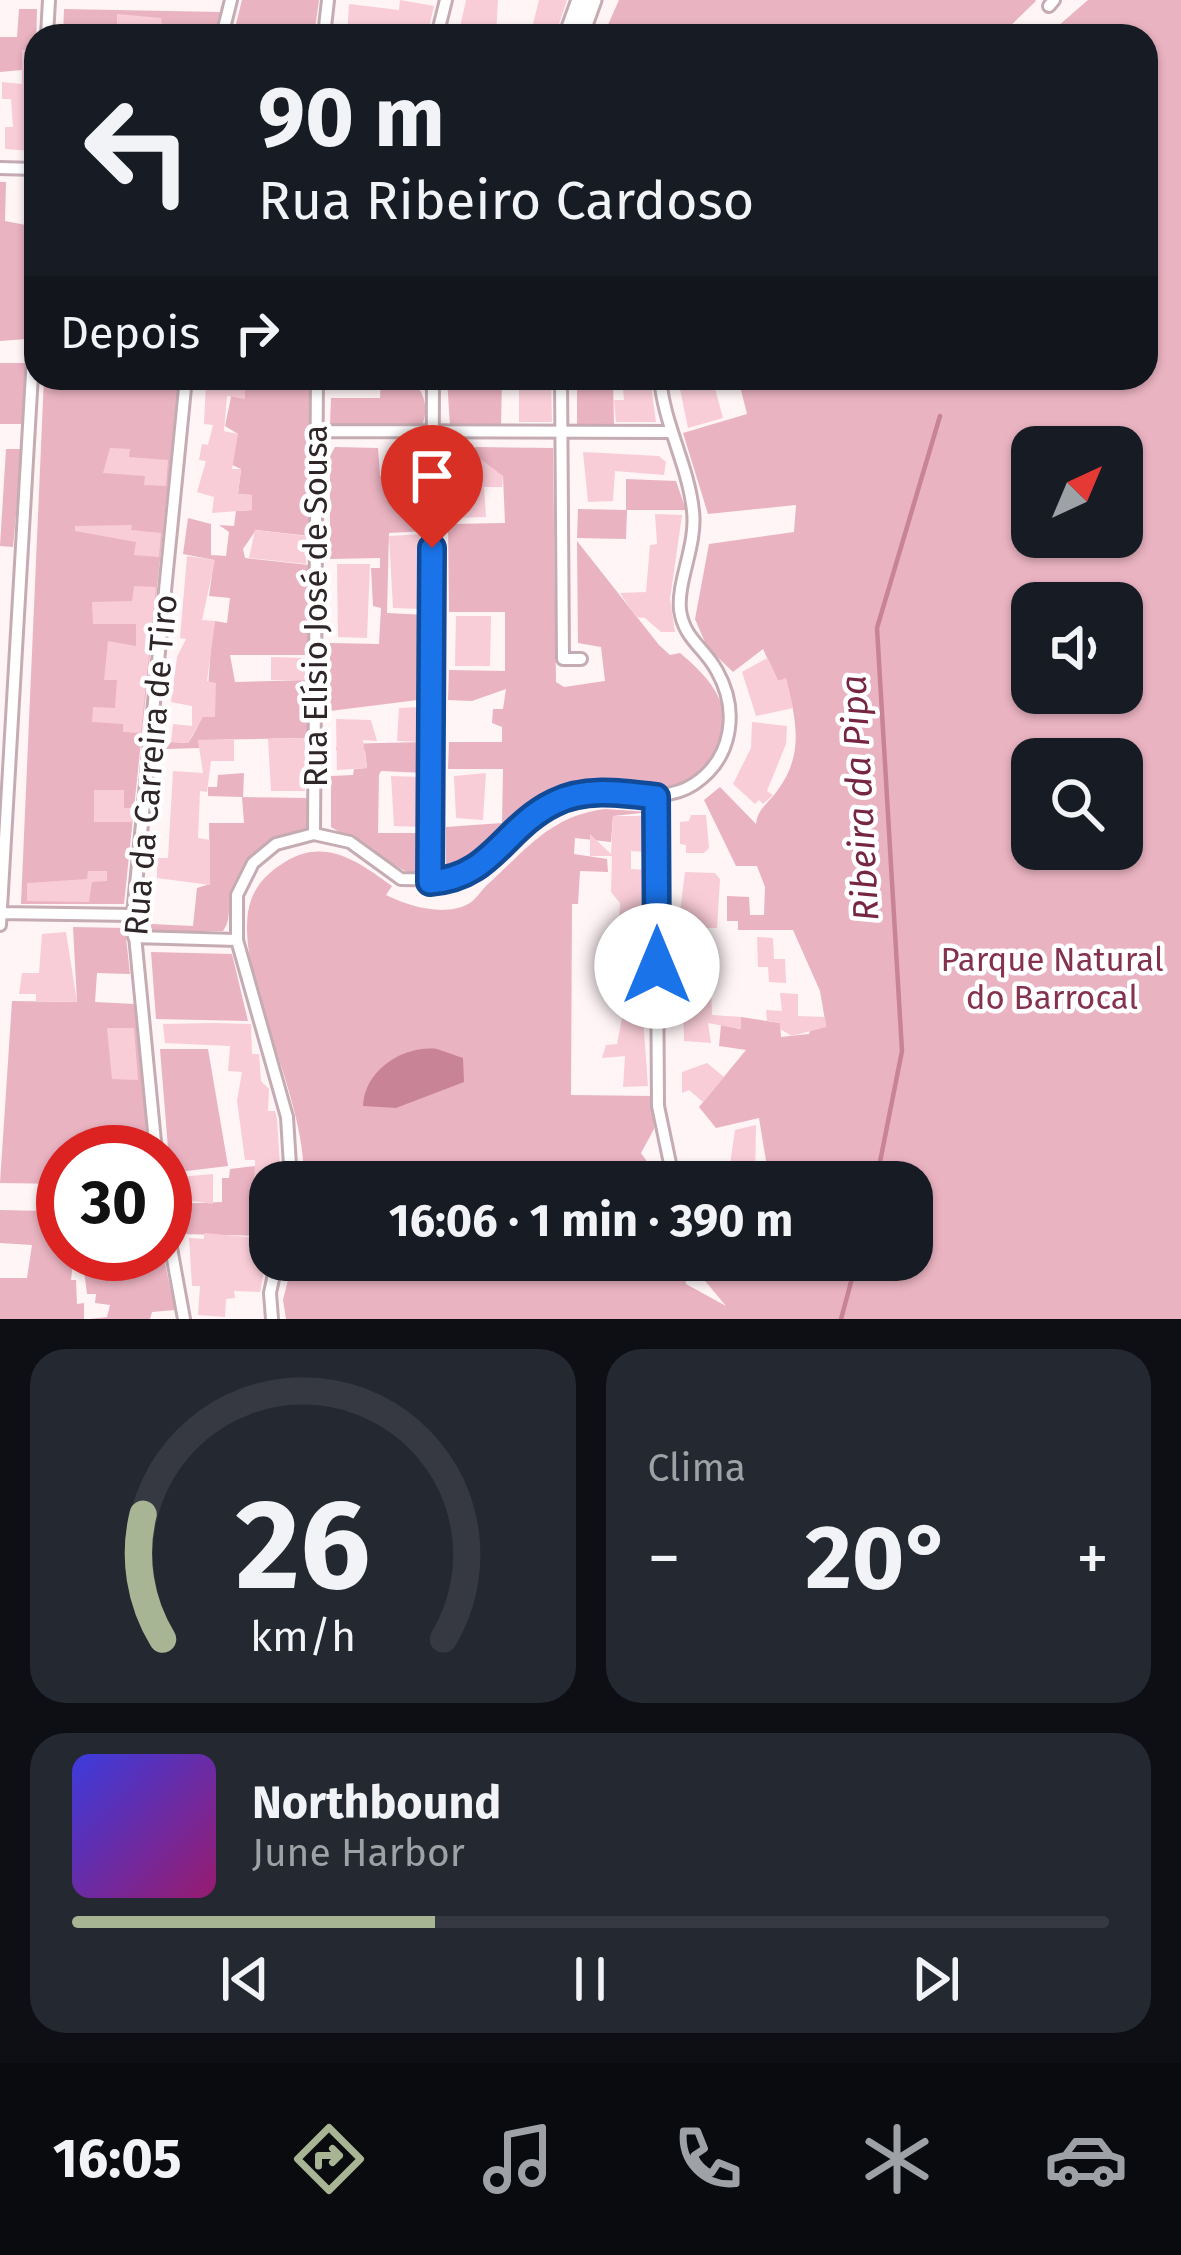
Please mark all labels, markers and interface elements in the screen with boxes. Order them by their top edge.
text: 90 m [258,67,445,168]
icon: left [60,72,216,228]
text: Rua Ribeiro Cardoso [258,169,754,233]
icon: right [224,300,290,366]
text: Depois [60,306,200,360]
street label: Rua Elísio José de Sousa [296,425,336,787]
pin [381,425,483,548]
north arrow [1011,426,1143,558]
map controls [1011,426,1143,870]
icon: arrive [399,443,465,509]
button: sound [1011,582,1143,714]
street label: Rua da Carreira de Tiro [116,593,186,937]
water label: Ribeira da Pipa [832,674,888,922]
button: search [1011,738,1143,870]
position arrow [594,903,720,1029]
park label: Parque Natural do Barrocal [940,940,1164,1018]
speed limit sign: 30 [36,1125,192,1281]
text: 16:06 · 1 min · 390 m [389,1194,793,1248]
text: Clima [648,1445,746,1491]
text: 26 [235,1471,370,1621]
text: 20° [805,1504,951,1612]
text: − [648,1519,681,1598]
text: + [1076,1519,1109,1598]
text: km/h [250,1611,356,1662]
text: Northbound [252,1776,501,1830]
text: June Harbor [252,1830,465,1876]
icon: previous [212,1946,278,2012]
icon: pause [557,1946,623,2012]
icon: next [903,1946,969,2012]
icon: directions [287,2117,371,2201]
icon: music [476,2117,560,2201]
icon: phone [666,2117,750,2201]
icon: climate [855,2117,939,2201]
icon: car [1044,2117,1128,2201]
text: 16:05 [53,2127,182,2191]

